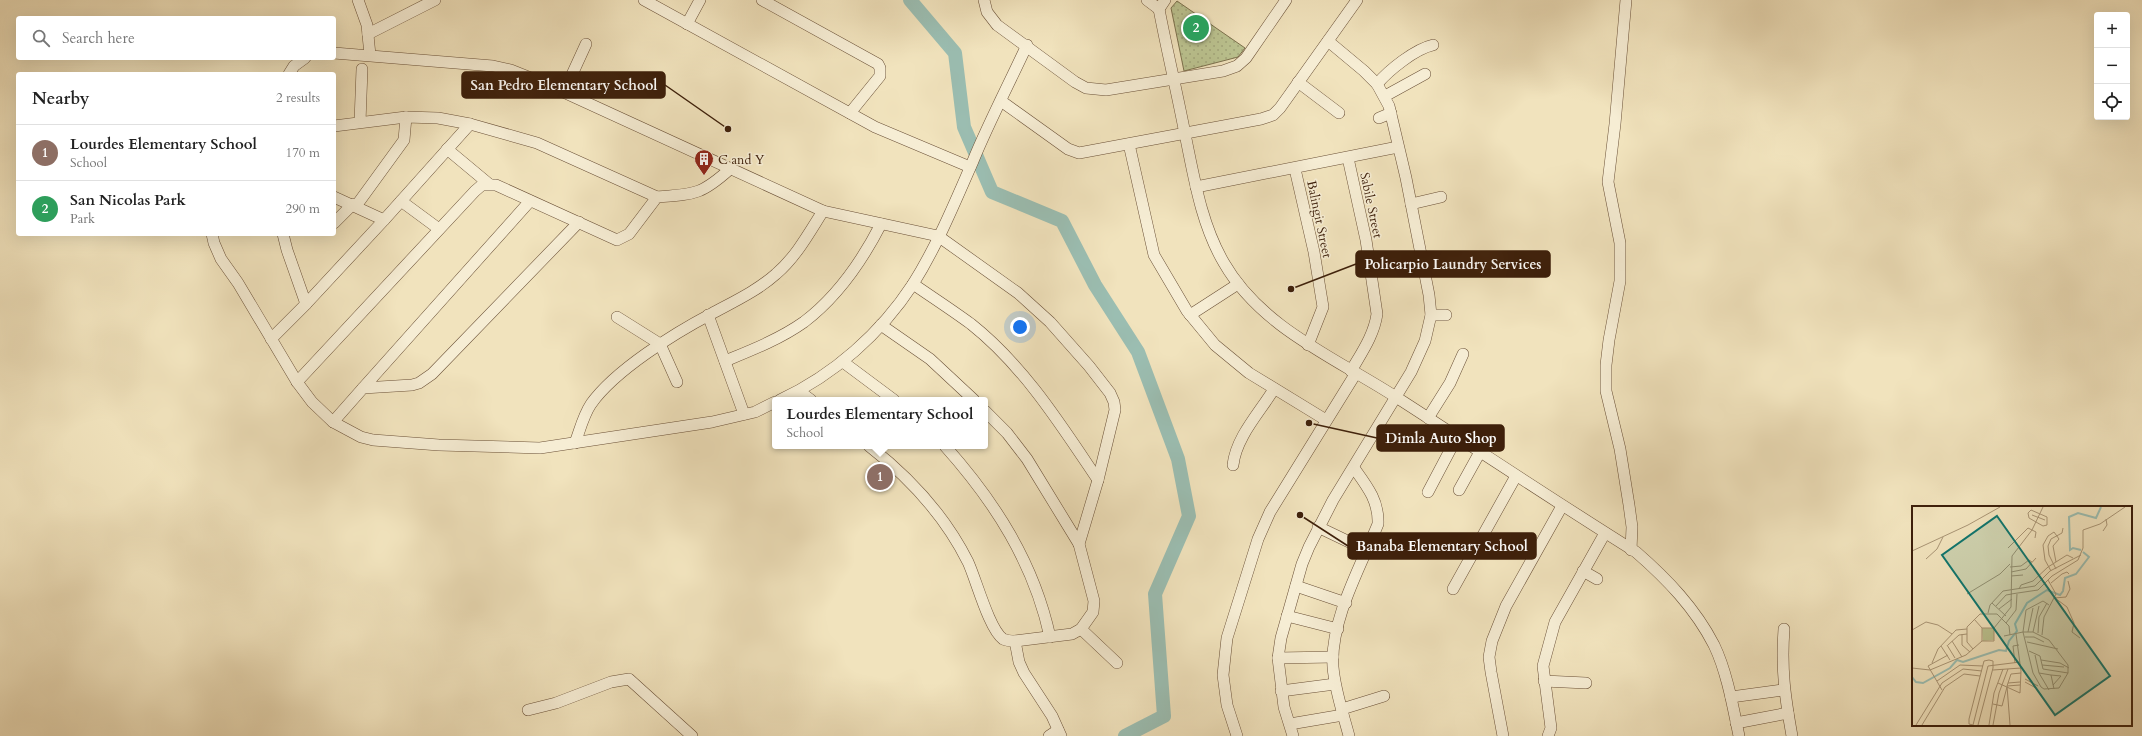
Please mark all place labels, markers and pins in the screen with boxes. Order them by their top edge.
pin: 2 [1183,13,1209,43]
callout: San Pedro Elementary School [462,72,665,98]
building icon: C and Y [693,148,715,176]
place label: C and Y [718,151,765,169]
callout: Policarpio Laundry Services [1356,251,1550,277]
callout: Dimla Auto Shop [1377,425,1504,451]
pin: 1 [867,462,893,492]
callout: Banaba Elementary School [1348,533,1536,559]

